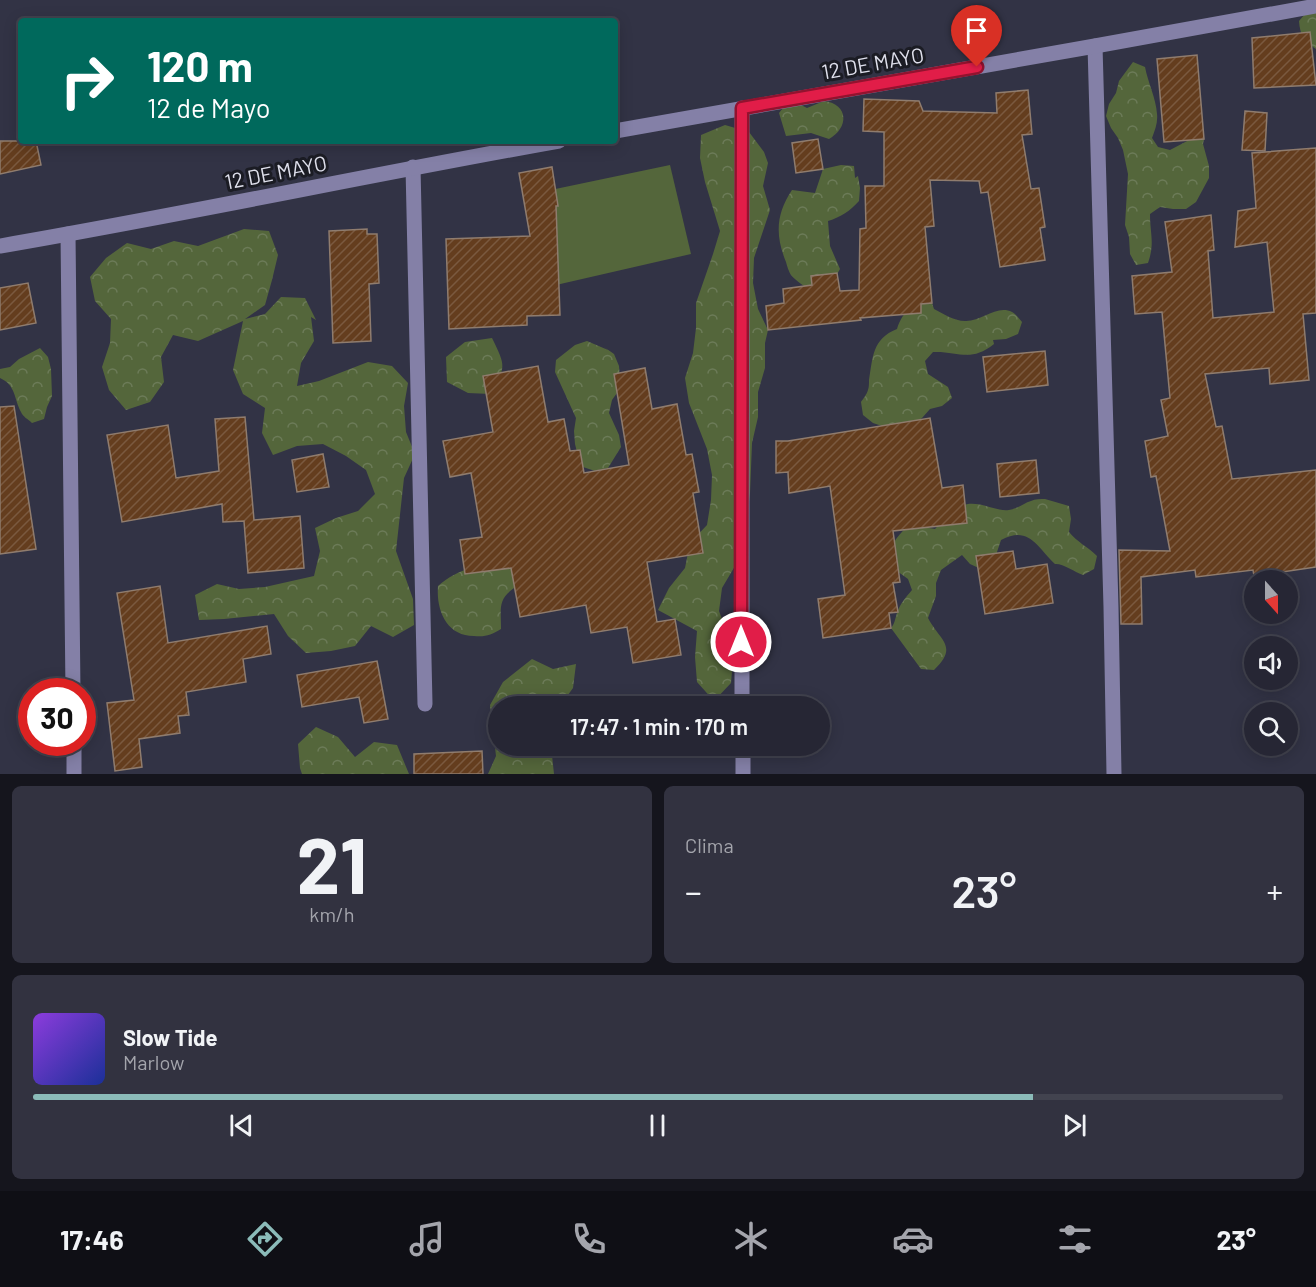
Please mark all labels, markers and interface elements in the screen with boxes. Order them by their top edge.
pin [951,5,1002,67]
icon: arrive [960,14,993,47]
text: 120 m [147,40,253,90]
street label: 12 DE MAYO [820,41,926,84]
icon: right [48,42,126,120]
text: 12 de Mayo [147,91,271,123]
street label: 12 DE MAYO [223,149,329,194]
north arrow [1244,570,1298,624]
map controls [1244,570,1298,756]
position arrow [709,610,773,674]
button: sound [1244,636,1298,690]
speed limit sign: 30 [18,678,96,756]
button: search [1244,702,1298,756]
text: 17:47 · 1 min · 170 m [570,713,748,739]
text: 21 [297,816,367,910]
text: Clima [685,833,734,857]
text: 23° [951,863,1017,917]
text: − [685,871,702,911]
text: + [1267,871,1283,911]
text: km/h [309,902,355,926]
text: Slow Tide [123,1024,218,1050]
text: Marlow [123,1050,184,1074]
icon: previous [225,1109,258,1142]
icon: pause [641,1109,674,1142]
icon: next [1058,1109,1091,1142]
icon: directions [244,1218,286,1260]
icon: music [406,1218,448,1260]
icon: phone [568,1218,610,1260]
icon: climate [730,1218,772,1260]
icon: car [892,1218,934,1260]
icon: filters [1054,1218,1096,1260]
text: 17:46 [60,1223,124,1255]
text: 23° [1216,1223,1256,1255]

